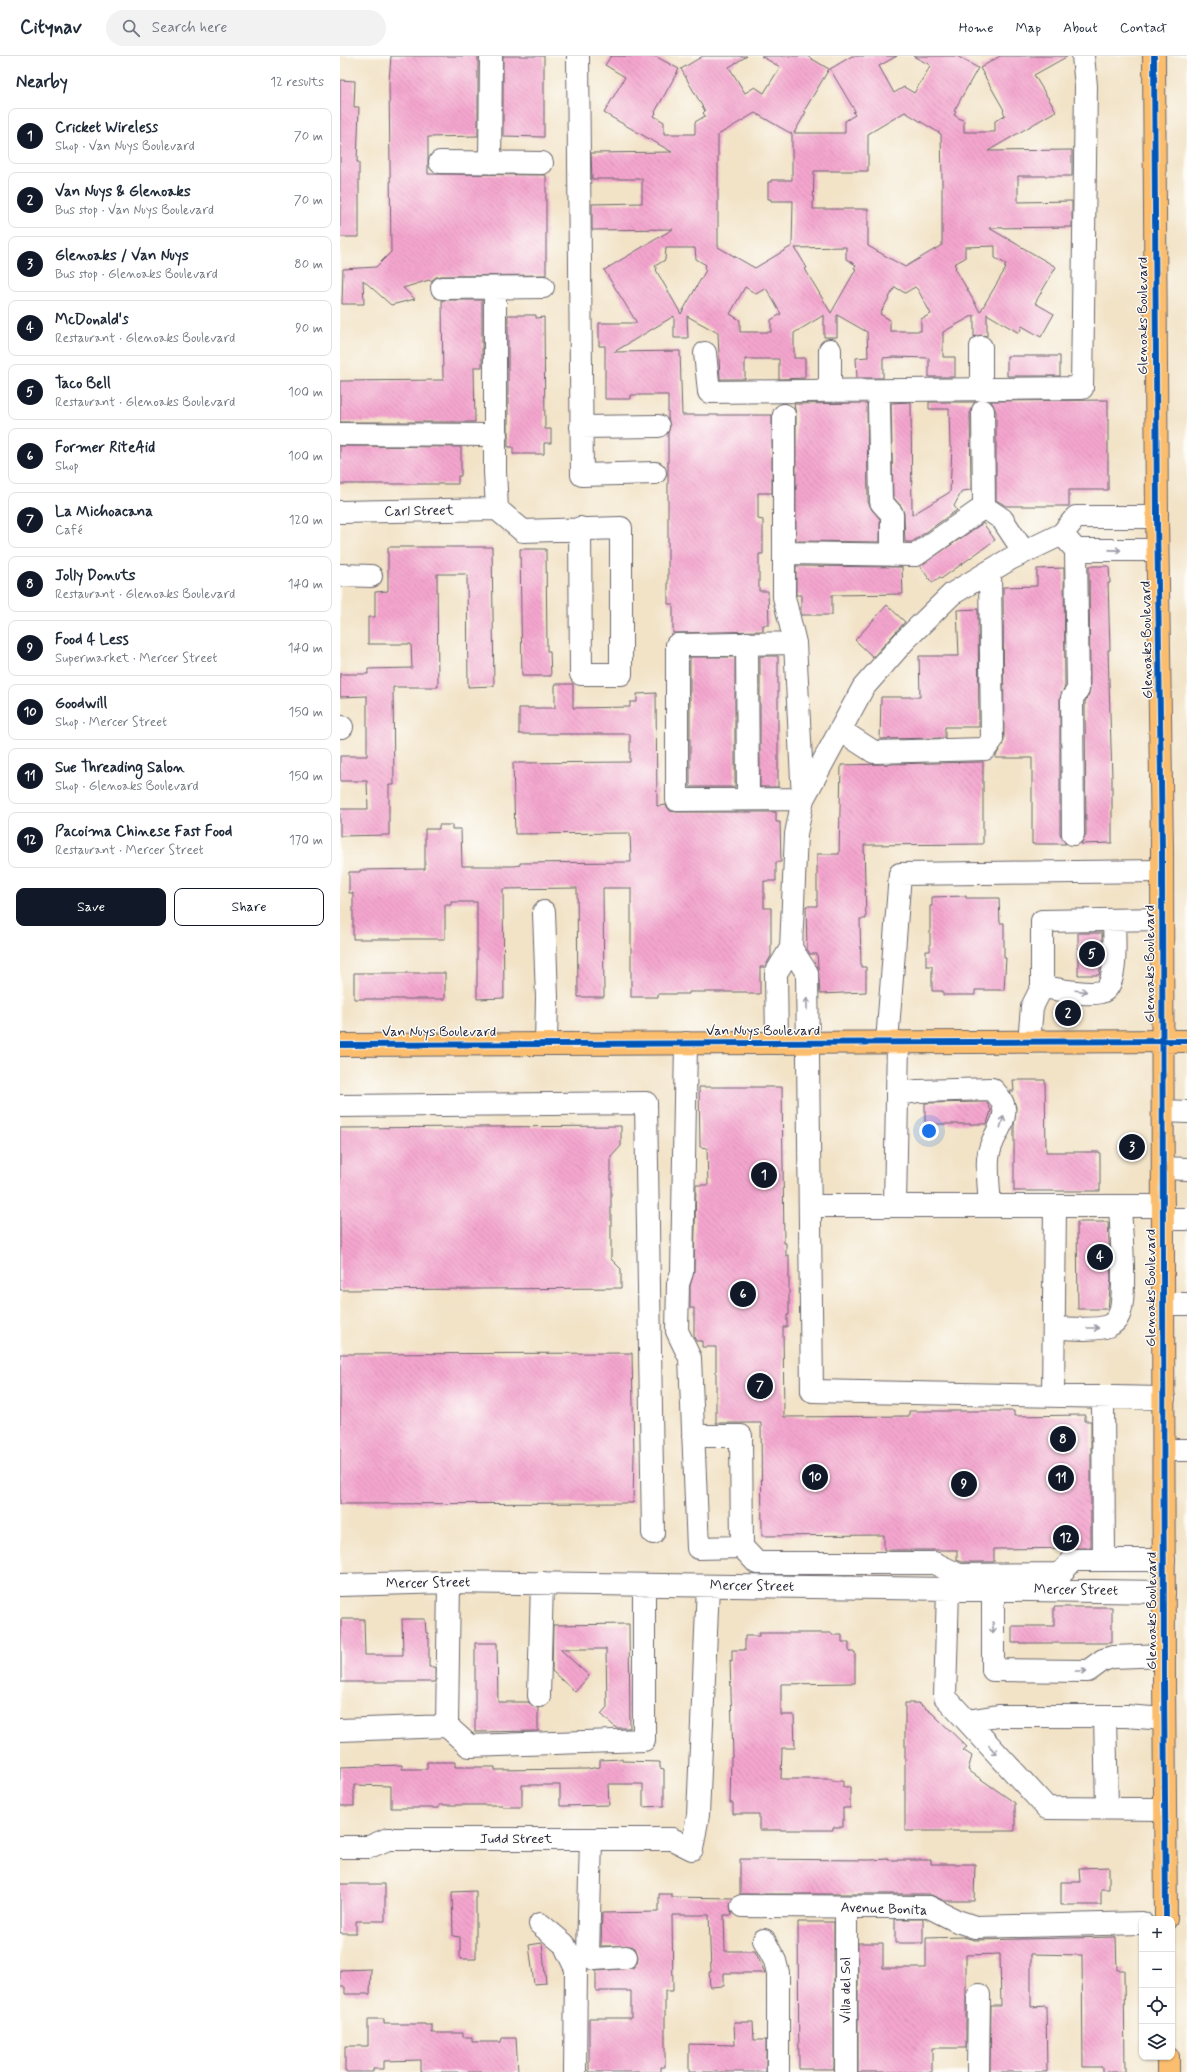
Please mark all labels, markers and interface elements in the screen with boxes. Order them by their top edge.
search box [106,10,386,46]
text: Citynav [20,15,82,40]
icon: search [120,17,142,39]
text: Search here [152,18,227,38]
text: Home [959,19,993,37]
text: Map [1015,19,1041,37]
text: About [1063,19,1098,37]
text: Contact [1120,19,1167,37]
text: Nearby [16,71,68,93]
text: 12 results [270,74,324,91]
text: Cricket Wireless [55,118,158,138]
text: 1 [27,128,33,145]
text: 70 m [294,128,323,145]
text: Shop · Van Nuys Boulevard [55,138,195,155]
text: Van Nuys & Glenoaks [55,182,191,202]
text: 2 [27,192,33,209]
text: 70 m [294,192,323,209]
text: Bus stop · Van Nuys Boulevard [55,202,214,219]
text: Glenoaks / Van Nuys [55,246,189,266]
text: 3 [27,256,33,273]
text: 80 m [294,256,323,273]
street label: Glenoaks Boulevard [1134,257,1152,375]
text: Bus stop · Glenoaks Boulevard [55,266,218,283]
text: McDonald's [55,310,129,330]
text: 4 [26,320,34,337]
text: 90 m [295,320,323,337]
text: Restaurant · Glenoaks Boulevard [55,330,235,347]
text: Taco Bell [55,374,111,394]
text: 5 [26,384,34,401]
text: 100 m [288,384,323,401]
text: Restaurant · Glenoaks Boulevard [55,394,235,411]
text: Former RiteAid [55,438,155,458]
text: 6 [27,448,33,465]
text: 100 m [288,448,323,465]
text: Shop [55,458,79,475]
street label: Carl Street [384,501,455,521]
text: La Michoacana [55,502,153,522]
text: 7 [26,512,34,529]
text: 120 m [289,512,323,529]
text: Café [55,522,82,539]
one-way arrow [1108,546,1121,554]
text: Jolly Donuts [55,566,135,586]
text: 8 [26,576,34,593]
text: 140 m [288,576,323,593]
street label: Glenoaks Boulevard [1137,581,1157,699]
text: Restaurant · Glenoaks Boulevard [55,586,235,603]
text: Food 4 Less [55,630,129,650]
text: 9 [27,640,33,657]
text: 140 m [288,640,323,657]
text: Supermarket · Mercer Street [55,650,217,667]
text: Goodwill [55,694,107,714]
text: 10 [23,704,37,721]
text: 150 m [289,704,323,721]
text: Shop · Mercer Street [55,714,167,731]
text: Sue Threading Salon [55,758,185,778]
text: 11 [24,768,36,785]
text: 150 m [289,768,323,785]
text: Shop · Glenoaks Boulevard [55,778,199,795]
text: Pacoima Chinese Fast Food [55,822,232,842]
text: 12 [24,832,36,849]
text: 170 m [289,832,323,849]
text: Restaurant · Mercer Street [55,842,204,859]
button: Save [16,888,166,926]
button: Share [174,888,324,926]
street label: Glenoaks Boulevard [1141,905,1159,1023]
pin: 5 [1079,939,1105,969]
one-way arrow [1074,988,1087,995]
one-way arrow [803,998,811,1011]
pin: 2 [1055,998,1081,1028]
street label: Van Nuys Boulevard [706,1022,820,1040]
street label: Van Nuys Boulevard [382,1023,496,1041]
one-way arrow [999,1115,1006,1128]
your location [919,1121,939,1141]
pin: 3 [1119,1132,1145,1162]
pin: 1 [751,1160,777,1190]
street label: Glenoaks Boulevard [1142,1229,1160,1347]
pin: 4 [1087,1242,1113,1272]
pin: 6 [730,1279,756,1309]
one-way arrow [1086,1324,1099,1332]
pin: 7 [747,1371,773,1401]
pin: 8 [1050,1424,1076,1454]
pin: 10 [802,1462,828,1492]
pin: 11 [1048,1463,1074,1493]
pin: 9 [951,1469,977,1499]
pin: 12 [1053,1523,1079,1553]
street label: Glenoaks Boulevard [1143,1552,1161,1670]
street label: Mercer Street [386,1573,470,1593]
street label: Mercer Street [710,1576,794,1596]
street label: Mercer Street [1034,1580,1118,1600]
one-way arrow [989,1621,997,1634]
one-way arrow [1074,1667,1087,1675]
one-way arrow [988,1745,998,1755]
street label: Judd Street [480,1830,553,1848]
street label: Avenue Bonita [840,1898,928,1920]
map controls [1139,1916,1175,2060]
button: + [1139,1916,1175,1952]
button: − [1139,1952,1175,1988]
street label: Villa del Sol [837,1957,855,2023]
button: locate [1139,1988,1175,2024]
button: layers [1139,2024,1175,2060]

